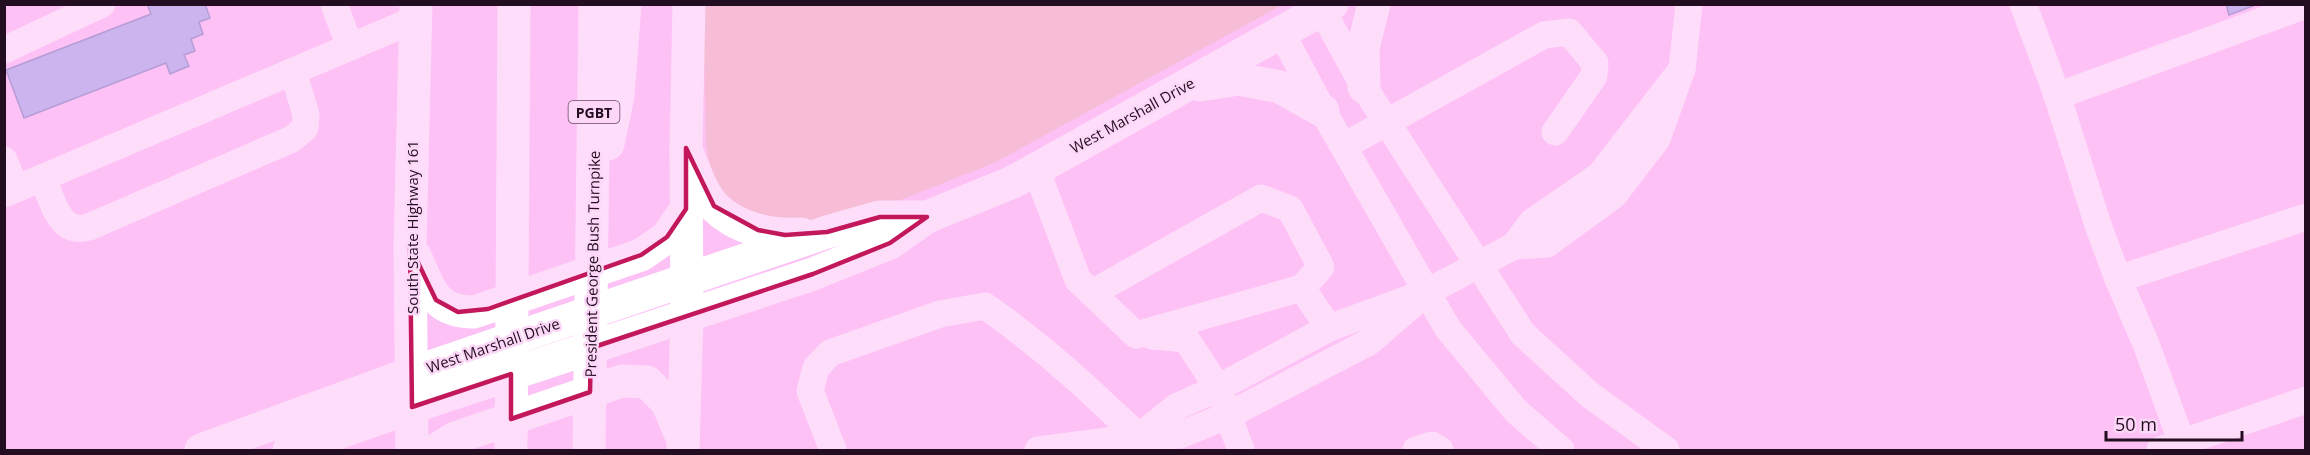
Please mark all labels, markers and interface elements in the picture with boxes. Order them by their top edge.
street label: West Marshall Drive [1066,72,1198,158]
road number: PGBT [568,101,620,123]
street label: South State Highway 161 [402,140,422,314]
street label: President George Bush Turnpike [580,150,604,378]
street label: West Marshall Drive [424,313,562,377]
scale bar [2106,404,2242,442]
text: 50 m [2115,412,2157,436]

